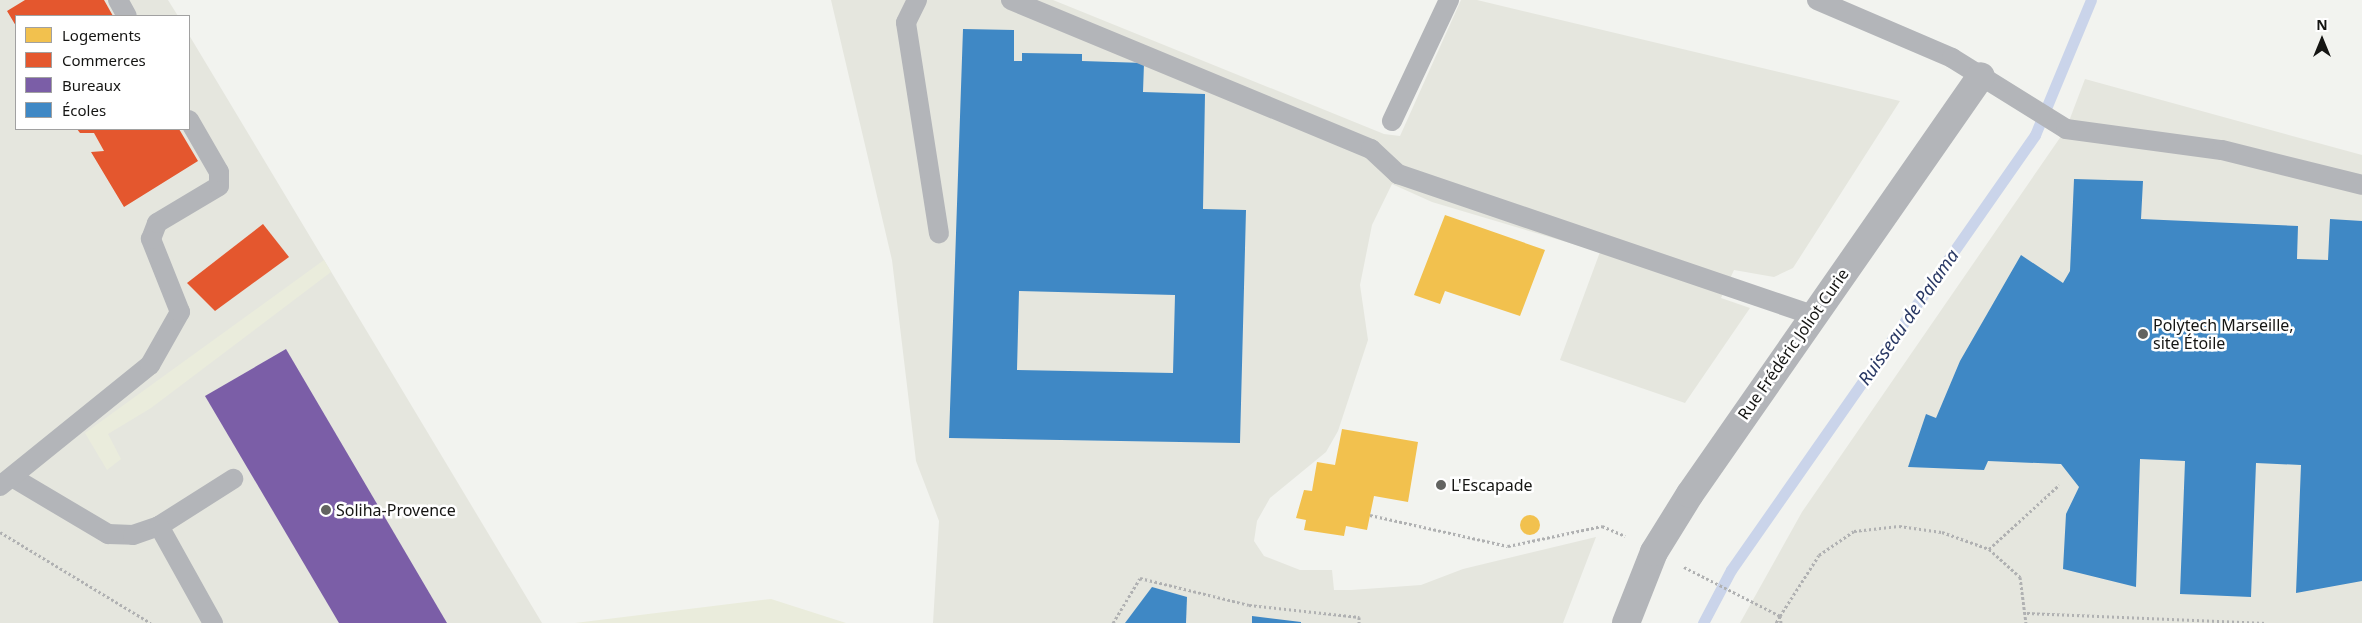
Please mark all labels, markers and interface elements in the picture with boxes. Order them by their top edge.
legend [15,15,190,130]
north arrow [2297,15,2347,65]
text: N [2316,15,2328,34]
text: Logements [62,25,141,45]
text: Commerces [62,50,146,70]
text: Bureaux [62,75,121,95]
text: Écoles [62,100,106,120]
water label: Ruisseau de Palama [1853,245,1963,389]
street label: Rue Frédéric Joliot Curie [1734,265,1852,423]
place label: Polytech Marseille, site Étoile [2153,315,2294,353]
marker: Polytech Marseille, site Étoile [2137,328,2149,340]
place label: L'Escapade [1451,475,1533,495]
marker: L'Escapade [1435,479,1447,491]
place label: Soliha-Provence [336,500,456,520]
marker: Soliha-Provence [320,504,332,516]

